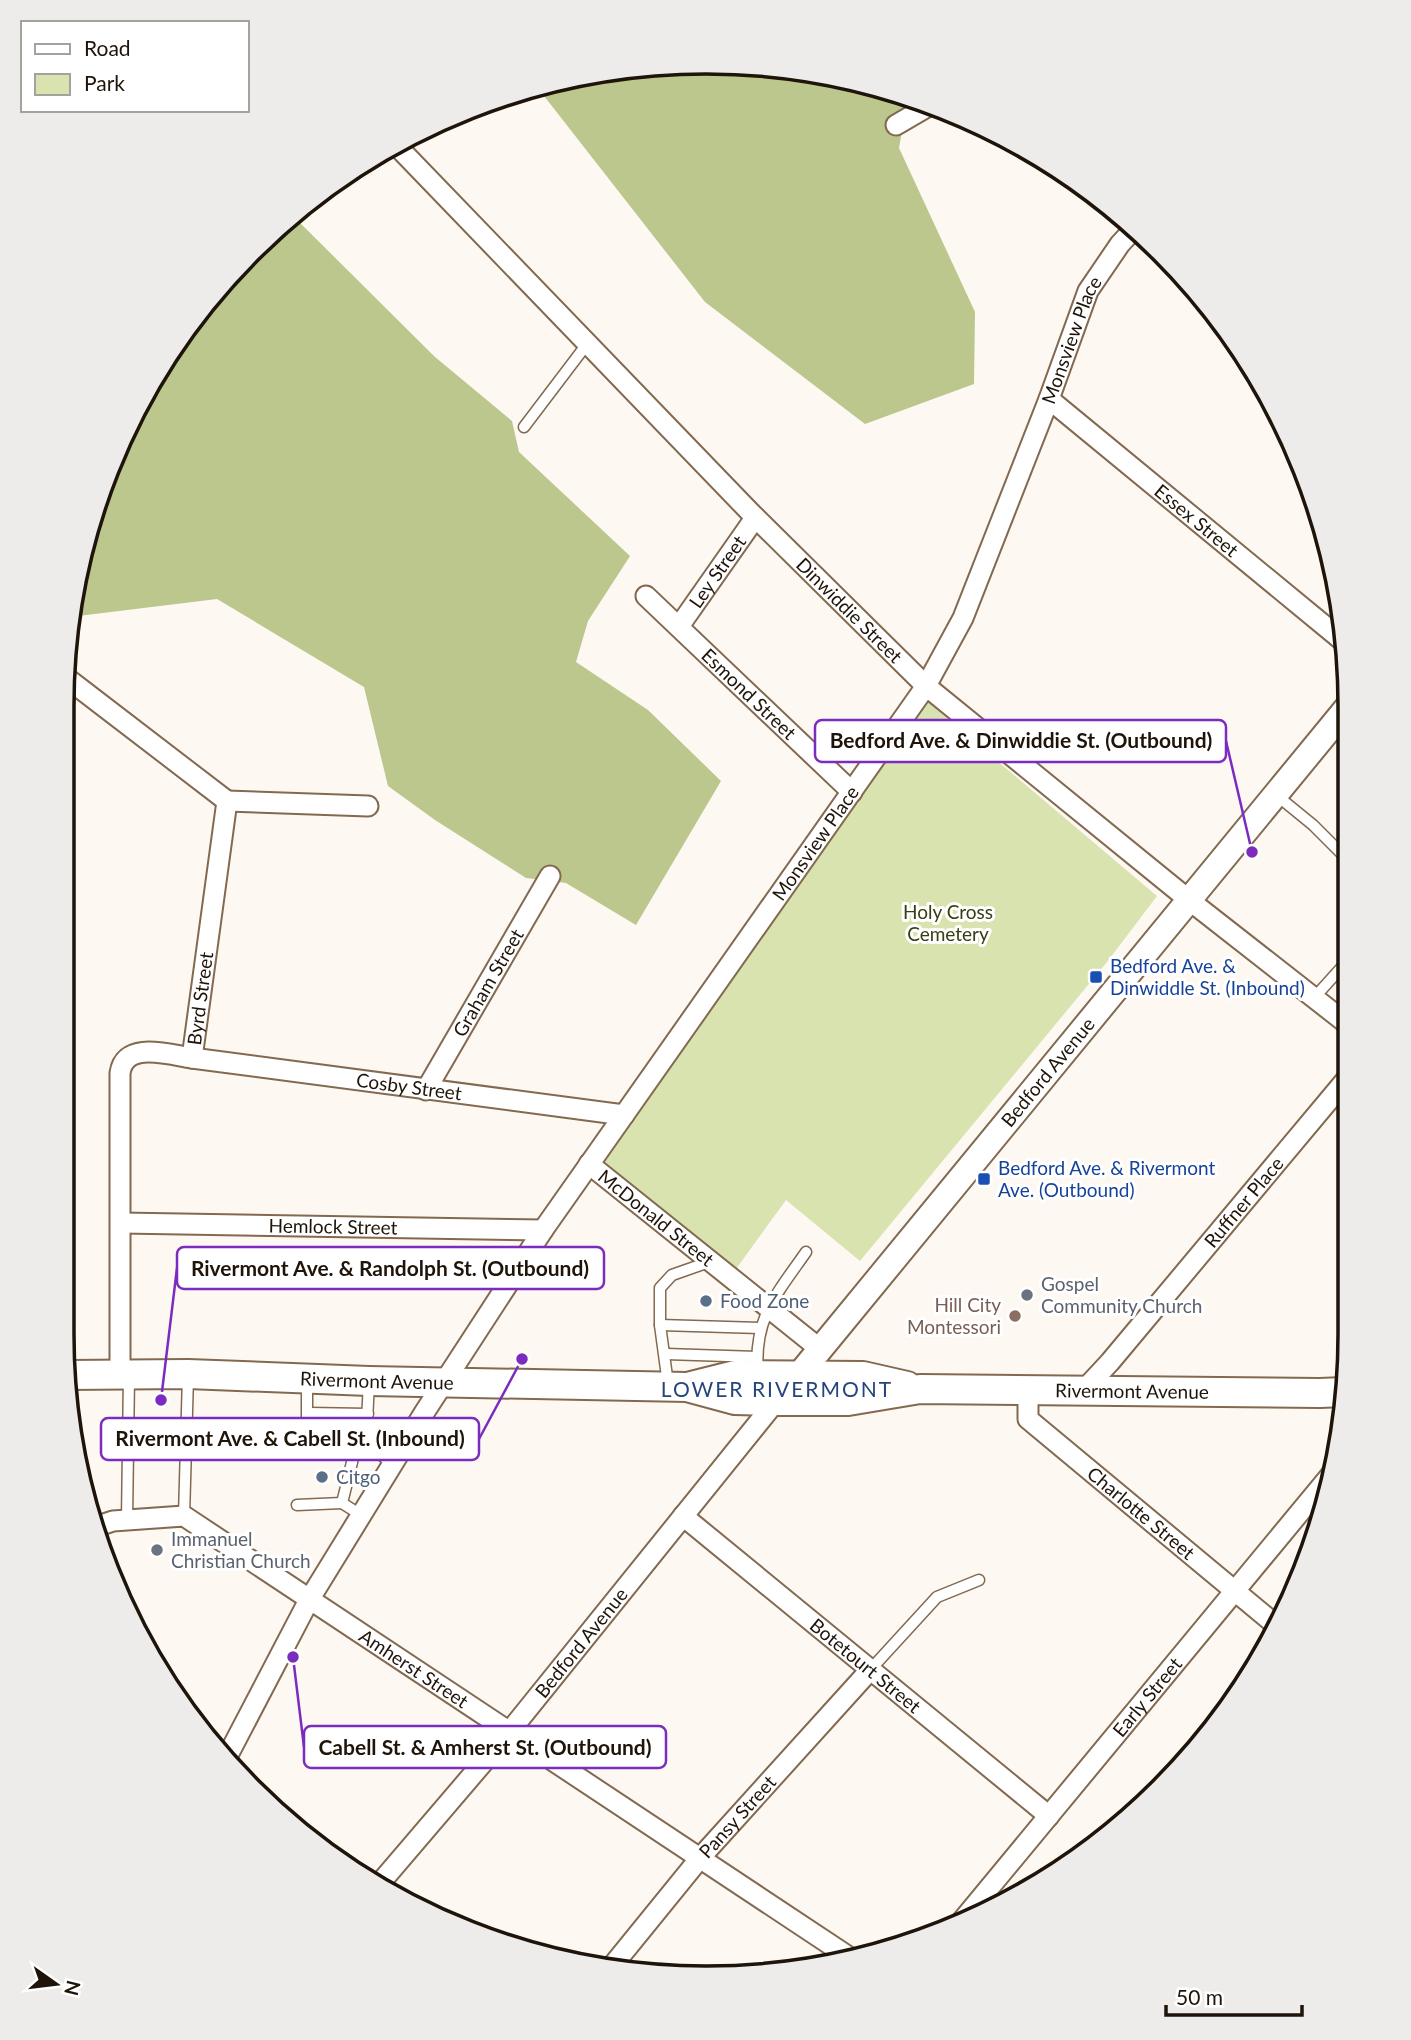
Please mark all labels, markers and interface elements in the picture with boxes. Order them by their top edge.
legend [21,21,248,112]
text: Road [84,35,131,60]
text: Park [84,70,125,95]
street label: Monsview Place [1036,271,1106,407]
street label: Essex Street [1150,479,1243,561]
street label: Ley Street [684,531,750,612]
street label: Dinwiddie Street [792,553,908,667]
street label: Esmond Street [697,643,801,744]
callout: Bedford Ave. & Dinwiddie St. (Outbound) [815,720,1226,762]
text: Bedford Ave. & Dinwiddie St. (Outbound) [830,727,1212,752]
street label: Monsview Place [767,781,863,905]
park label: Holy Cross Cemetery [903,900,993,945]
street label: Graham Street [448,924,528,1040]
street label: Byrd Street [182,950,217,1047]
place label: Bedford Ave. & Dinwiddle St. (Inbound) [1110,954,1305,999]
marker: Bedford Ave. & Dinwiddle St. (Inbound) [1088,969,1104,985]
street label: Bedford Avenue [996,1013,1099,1131]
street label: Cosby Street [355,1068,463,1105]
street label: Ruffner Place [1199,1152,1288,1252]
place label: Bedford Ave. & Rivermont Ave. (Outbound) [998,1156,1215,1201]
street label: McDonald Street [594,1164,719,1271]
marker: Bedford Ave. & Rivermont Ave. (Outbound) [976,1171,992,1187]
street label: Hemlock Street [268,1213,398,1239]
callout: Rivermont Ave. & Randolph St. (Outbound) [177,1247,604,1289]
text: Rivermont Ave. & Randolph St. (Outbound) [191,1255,589,1280]
place label: Gospel Community Church [1041,1272,1202,1317]
marker: Gospel Community Church [1019,1287,1035,1303]
place label: Food Zone [720,1289,809,1312]
marker: Food Zone [698,1293,714,1309]
place label: Hill City Montessori [907,1293,1001,1338]
marker: Hill City Montessori [1007,1308,1023,1324]
street label: Rivermont Avenue [300,1366,454,1394]
district label: LOWER RIVERMONT [661,1376,893,1401]
street label: Rivermont Avenue [1055,1378,1209,1403]
callout: Rivermont Ave. & Cabell St. (Inbound) [101,1418,479,1460]
text: Rivermont Ave. & Cabell St. (Inbound) [115,1425,465,1450]
street label: Charlotte Street [1083,1461,1200,1564]
place label: Citgo [336,1465,381,1488]
marker: Citgo [314,1469,330,1485]
place label: Immanuel Christian Church [171,1527,311,1572]
marker: Immanuel Christian Church [149,1542,165,1558]
street label: Bedford Avenue [530,1583,632,1702]
street label: Botetourt Street [806,1613,926,1717]
street label: Amherst Street [355,1624,473,1713]
street label: Early Street [1107,1652,1186,1741]
callout: Cabell St. & Amherst St. (Outbound) [304,1726,666,1768]
text: Cabell St. & Amherst St. (Outbound) [318,1734,652,1759]
street label: Pansy Street [694,1770,780,1862]
north arrow [21,1949,91,2019]
scale bar [1166,1974,1302,2018]
text: N [60,1978,86,1998]
text: 50 m [1176,1984,1223,2009]

